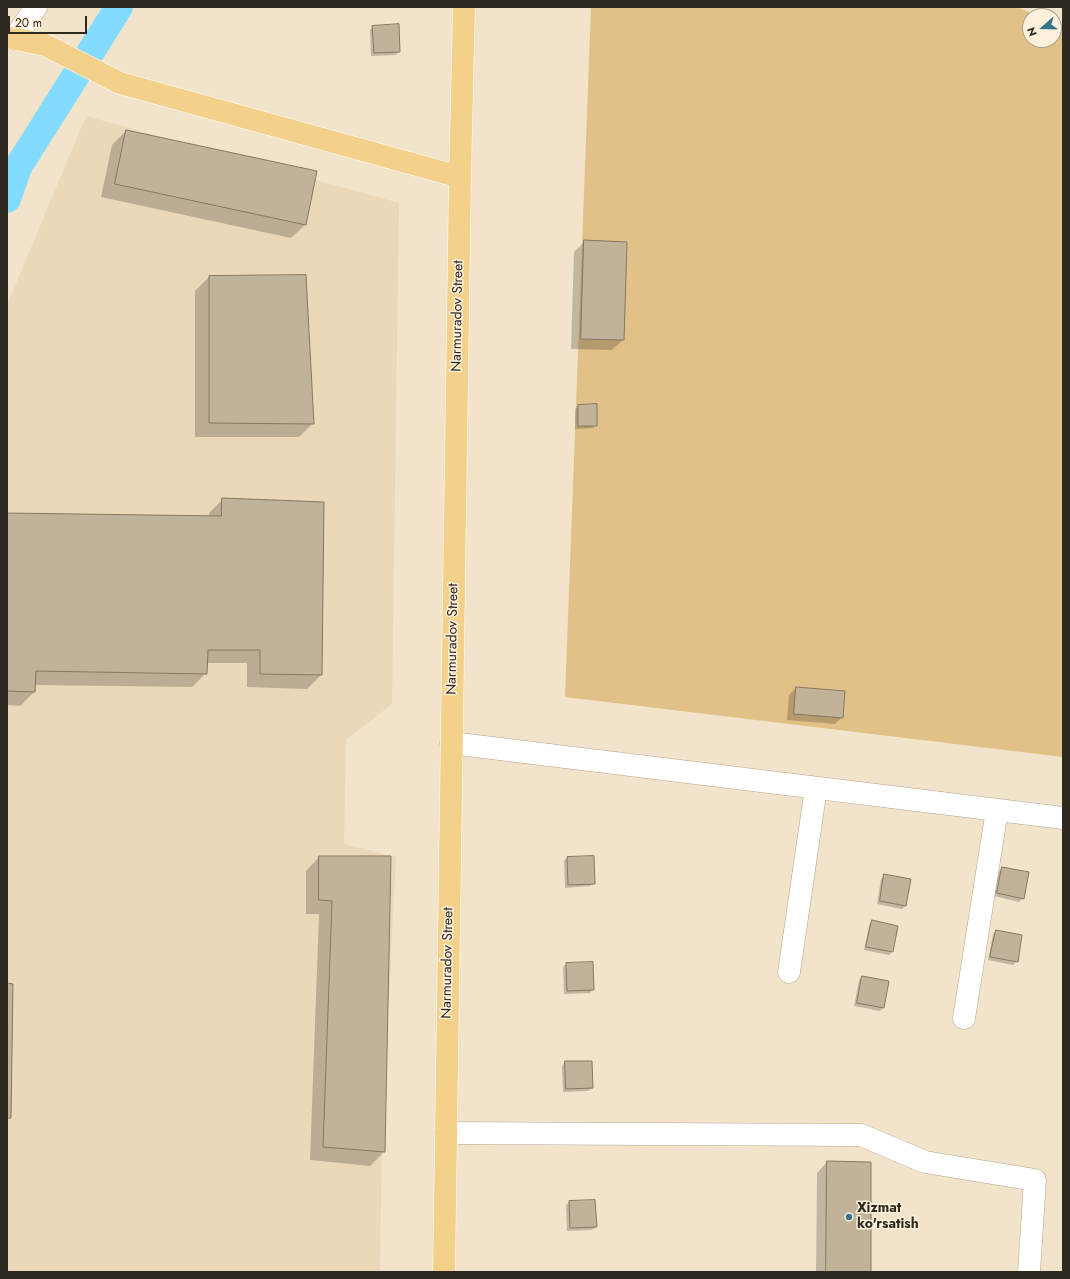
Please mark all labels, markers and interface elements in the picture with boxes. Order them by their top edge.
scale bar [10,8,89,34]
north arrow [1022,8,1062,48]
text: 20 m [15,14,42,32]
text: N [1023,25,1041,39]
street label: Narmuradov Street [449,260,467,372]
street label: Narmuradov Street [444,583,462,695]
street label: Narmuradov Street [439,907,457,1019]
place label: Xizmat ko'rsatish [857,1201,919,1234]
marker: Xizmat ko'rsatish [844,1212,854,1222]

